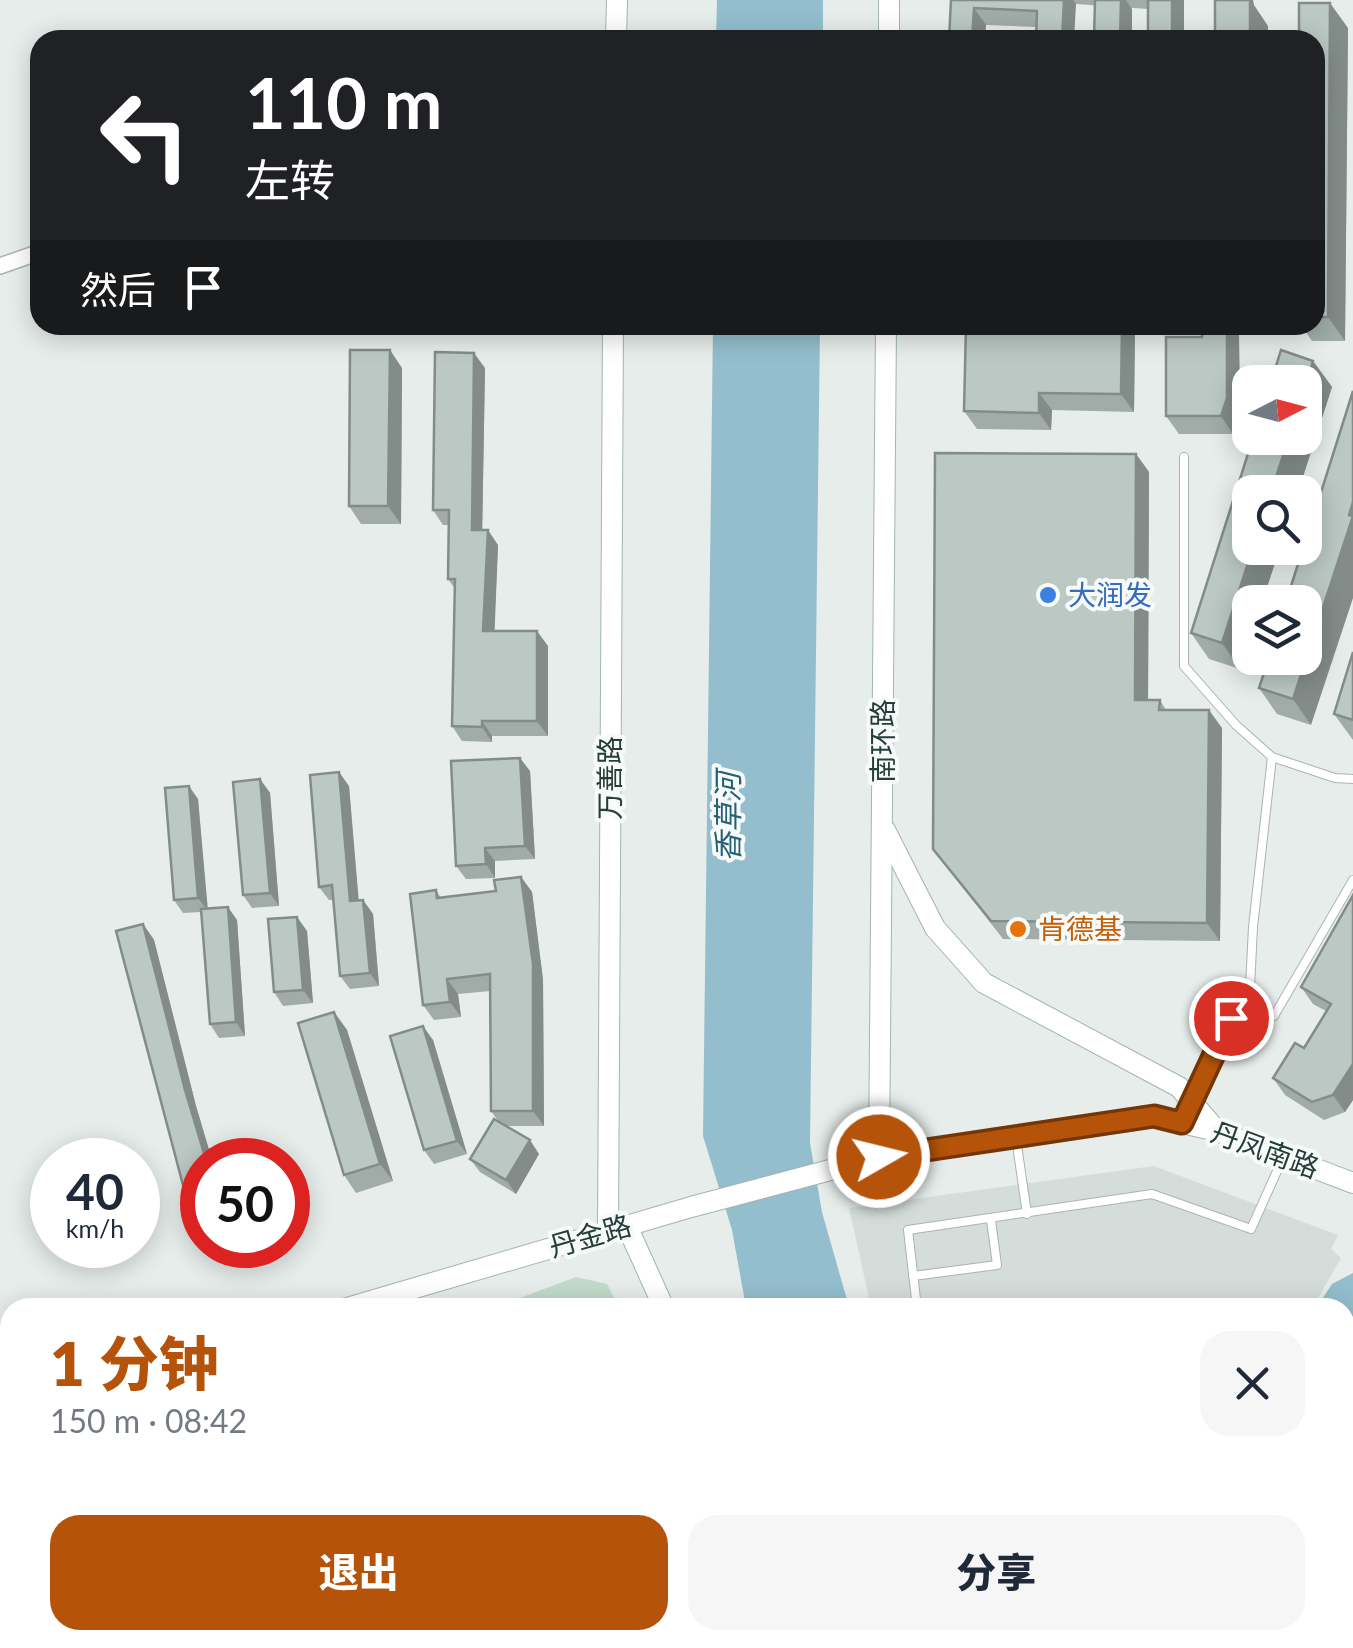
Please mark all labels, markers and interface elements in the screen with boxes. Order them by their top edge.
text: 110 m [245,60,442,144]
icon: left [80,70,210,200]
text: 左转 [245,153,335,207]
icon: arrive [176,260,231,315]
text: 然后 [80,266,156,312]
north arrow [1232,365,1322,455]
map controls [1232,365,1322,675]
button: search [1232,475,1322,565]
place label: 大润发 [1068,577,1152,611]
marker: 大润发 [1037,584,1059,606]
button: layers [1232,585,1322,675]
street label: 南环路 [865,699,899,783]
street label: 万善路 [592,736,626,820]
water label: 香草河 [709,767,745,862]
place label: 肯德基 [1038,911,1122,945]
marker: 肯德基 [1007,918,1029,940]
pin [1189,976,1274,1061]
icon: arrive [1204,991,1259,1046]
position arrow [827,1105,931,1209]
street label: 丹凤南路 [1207,1114,1324,1184]
speed limit sign: 50 [180,1138,310,1268]
text: 40 [66,1161,124,1221]
street label: 丹金路 [545,1207,635,1263]
text: km/h [66,1213,124,1243]
text: 1 分钟 [50,1327,219,1399]
button: close [1200,1331,1305,1436]
text: 150 m · 08:42 [50,1401,247,1440]
button: 退出 [50,1515,668,1630]
button: 分享 [688,1515,1305,1630]

